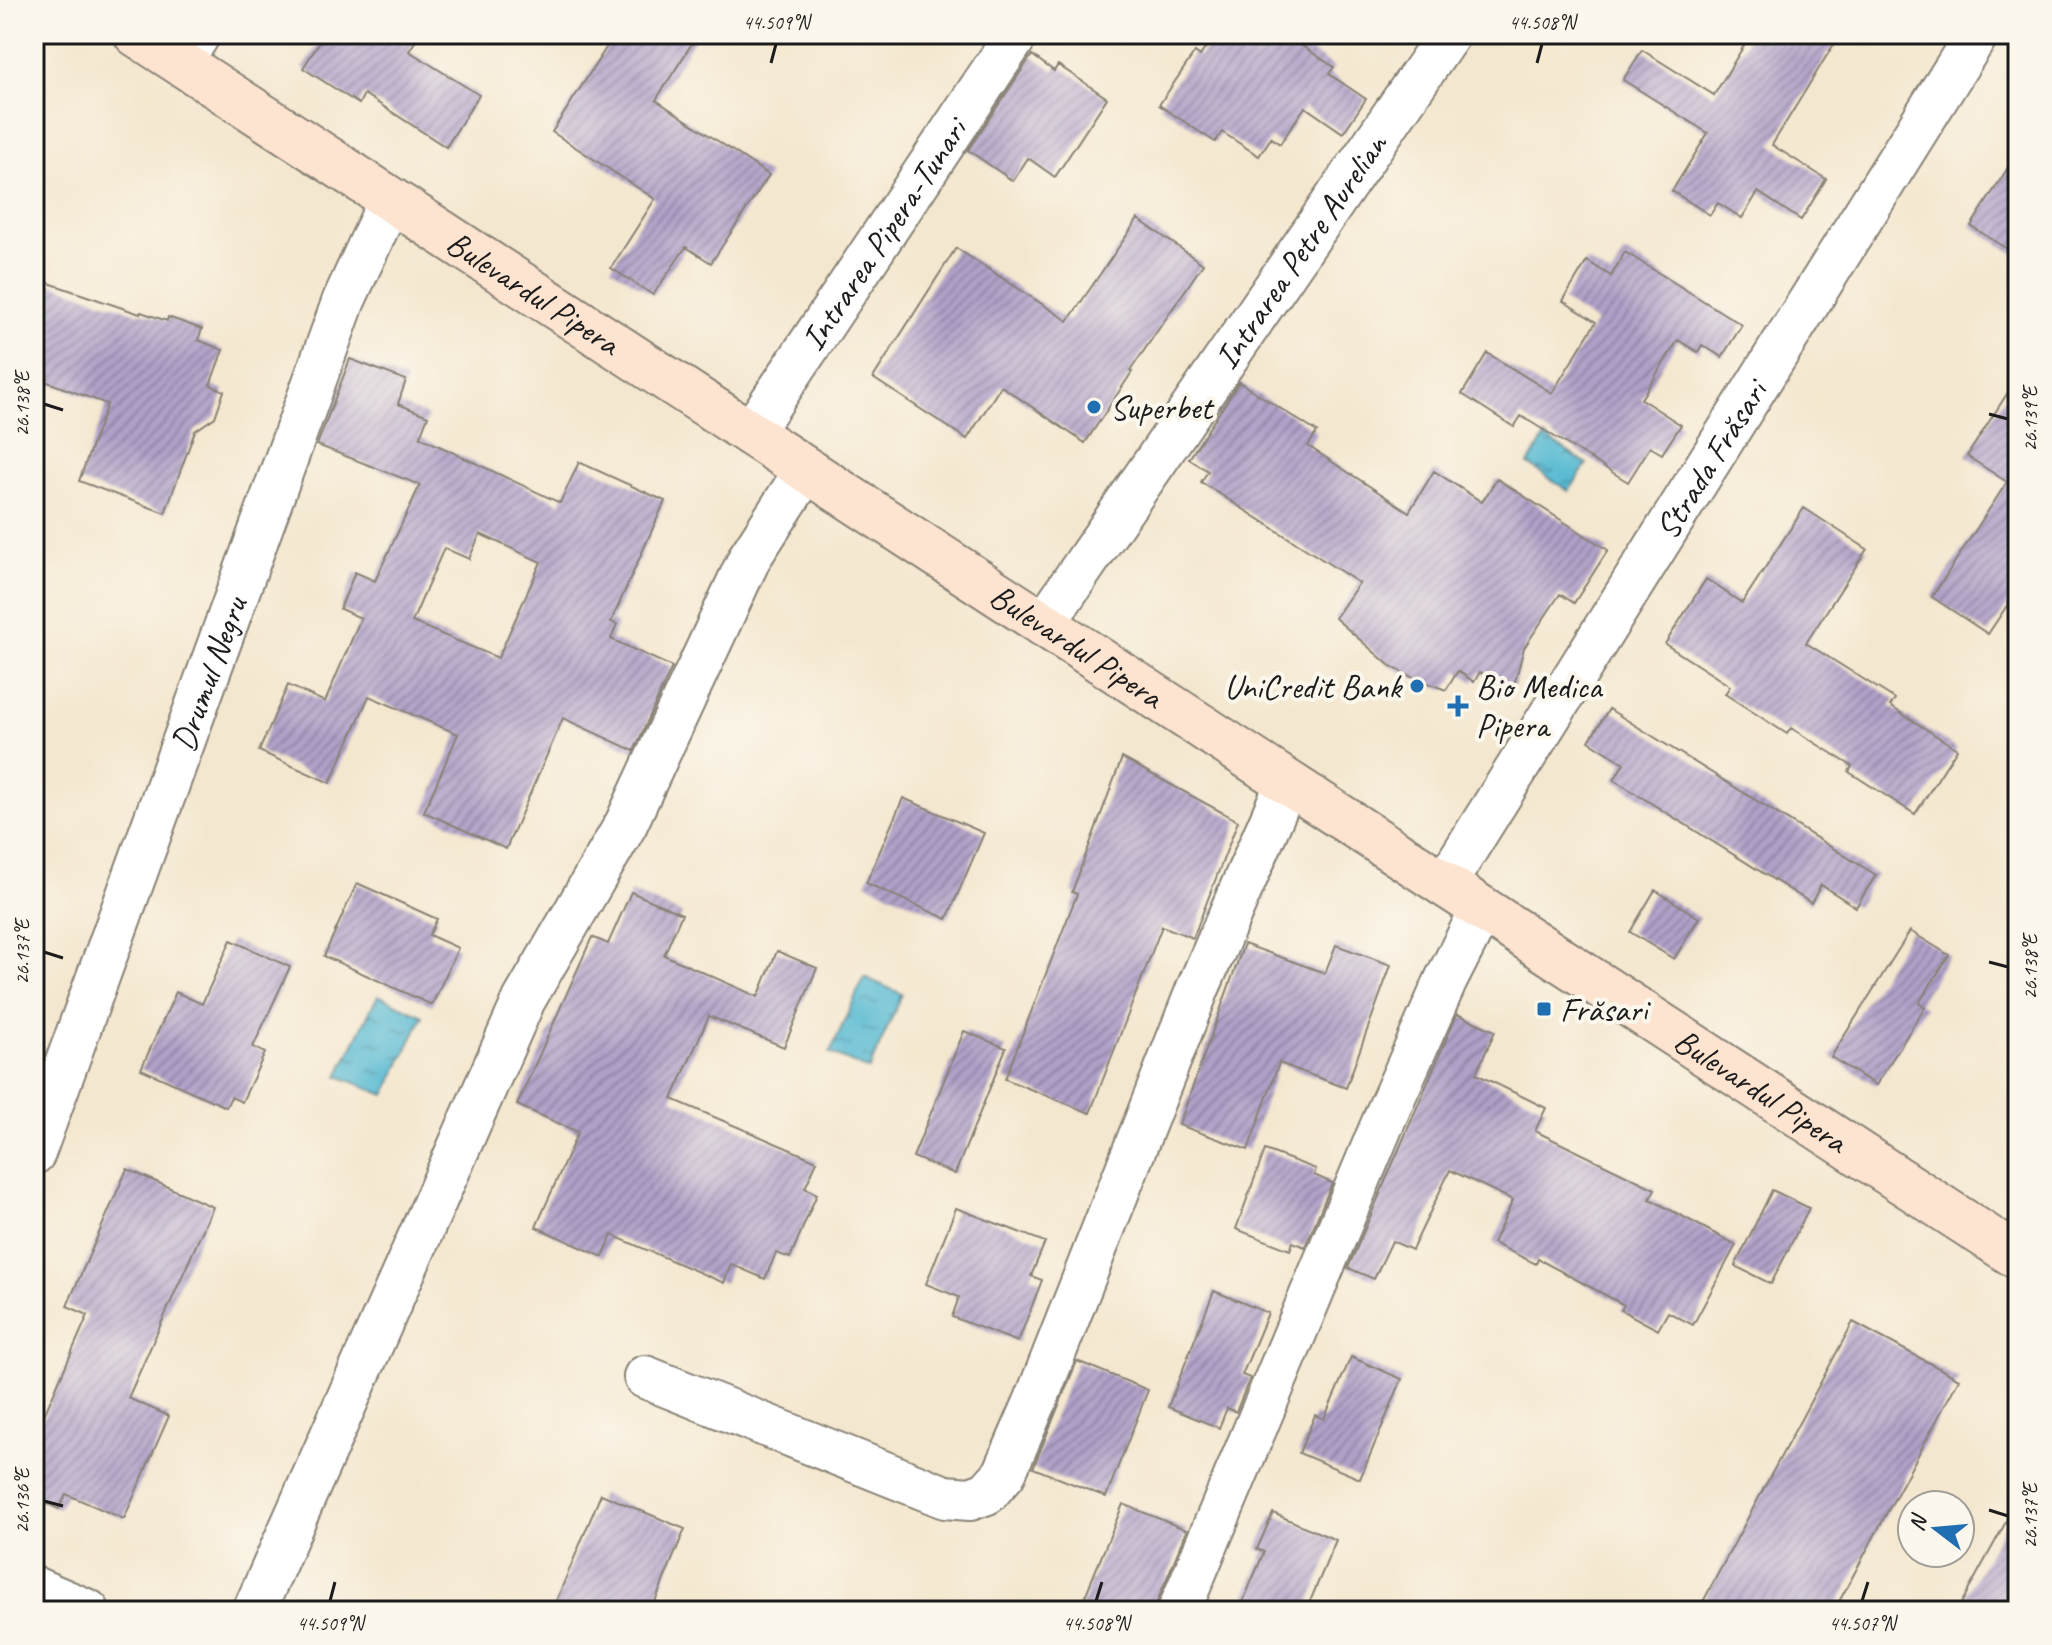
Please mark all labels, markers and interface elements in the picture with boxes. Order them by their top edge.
text: 44.509°N [743,10,812,35]
text: 44.508°N [1509,10,1578,35]
street label: Intrarea Pipera-Tunari [791,107,979,358]
street label: Intrarea Petre Aurelian [1205,124,1397,377]
street label: Bulevardul Pipera [439,221,629,366]
text: 26.138°E [10,369,35,437]
street label: Strada Frăsari [1645,370,1778,547]
text: 26.139°E [2018,384,2043,452]
place label: Superbet [1110,386,1215,429]
marker: Superbet [1085,398,1103,416]
street label: Bulevardul Pipera [982,574,1173,719]
street label: Drumul Negru [161,589,257,757]
place label: UniCredit Bank [1224,665,1404,708]
place label: Bio Medica Pipera [1476,665,1604,747]
marker: UniCredit Bank [1408,677,1426,695]
marker: Bio Medica Pipera [1447,695,1469,717]
text: 26.137°E [10,917,35,985]
text: 26.138°E [2018,932,2043,1000]
place label: Frăsari [1560,988,1651,1031]
marker: Frăsari [1535,1000,1553,1018]
street label: Bulevardul Pipera [1666,1019,1857,1163]
text: 26.136°E [10,1466,35,1534]
text: 26.137°E [2018,1481,2043,1549]
north arrow [1896,1489,1976,1569]
text: N [1902,1510,1934,1534]
text: 44.509°N [297,1611,366,1636]
text: 44.508°N [1063,1611,1132,1636]
text: 44.507°N [1829,1611,1898,1636]

